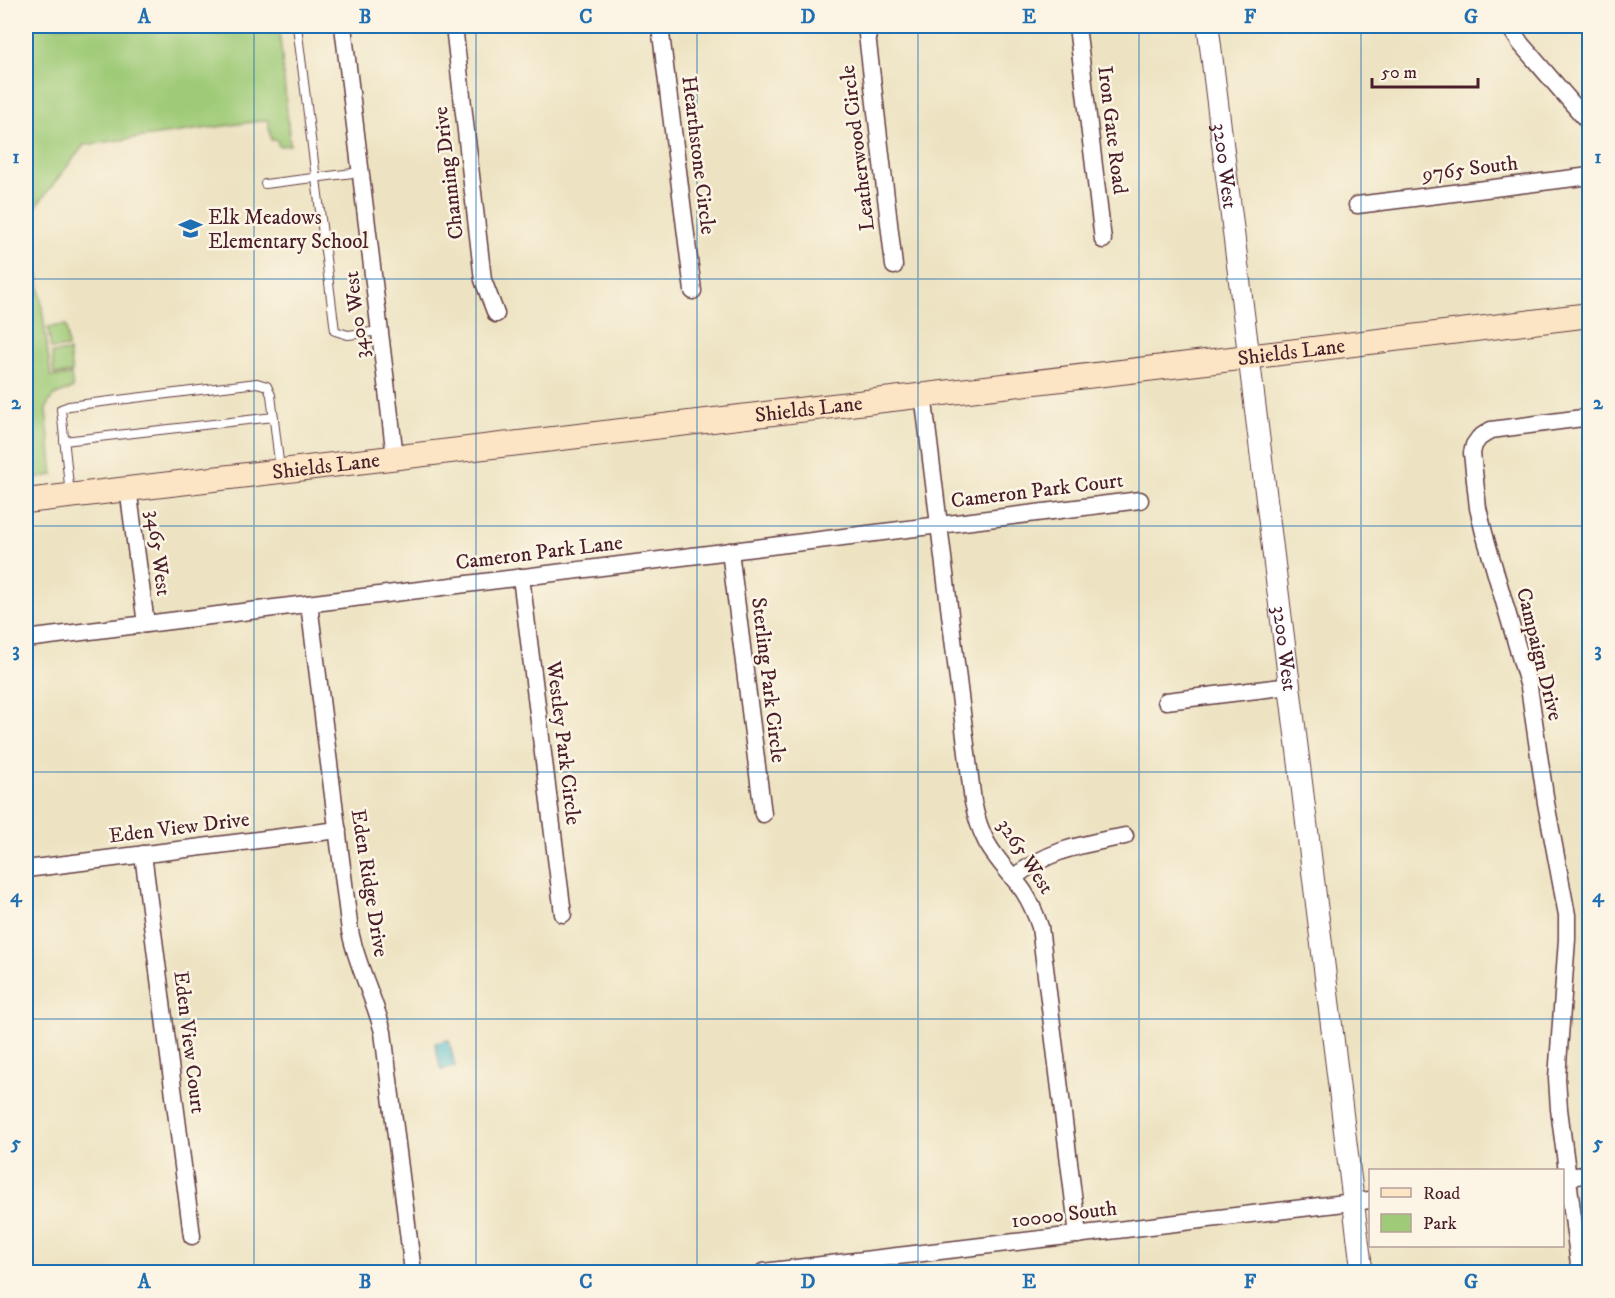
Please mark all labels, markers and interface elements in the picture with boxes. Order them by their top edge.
text: A [137,5,152,30]
text: B [359,5,371,30]
text: C [579,5,593,30]
text: D [801,5,816,30]
text: E [1022,5,1036,30]
text: F [1244,5,1257,30]
text: G [1464,5,1478,30]
scale bar [1372,51,1478,89]
text: 50 m [1381,62,1417,84]
street label: Leatherwood Circle [835,63,881,232]
street label: Iron Gate Road [1091,64,1133,196]
street label: Hearthstone Circle [675,74,721,236]
street label: Channing Drive [428,105,470,241]
street label: 3200 West [1206,122,1243,211]
text: 1 [12,145,20,170]
text: 1 [1594,145,1602,170]
street label: 9765 South [1420,150,1520,188]
place label: Elk Meadows Elementary School [208,205,369,255]
school or university icon: Elk Meadows Elementary School [177,216,203,242]
street label: 3400 West [339,270,375,360]
street label: Shields Lane [1236,333,1347,372]
text: 2 [11,391,22,416]
street label: Shields Lane [753,391,864,429]
text: 2 [1593,391,1604,416]
street label: Shields Lane [271,447,382,486]
street label: Cameron Park Court [949,467,1125,514]
street label: 3465 West [140,509,176,598]
street label: Cameron Park Lane [454,530,624,576]
street label: Campaign Drive [1510,585,1568,724]
street label: Sterling Park Circle [745,596,791,765]
street label: 3200 West [1266,604,1302,693]
text: 3 [12,638,20,663]
text: 3 [1594,638,1602,663]
street label: Westley Park Circle [540,659,586,827]
street label: Eden View Drive [107,806,251,850]
street label: Eden Ridge Drive [344,807,394,959]
street label: 3265 West [991,814,1059,899]
text: 4 [10,884,23,909]
text: 4 [1592,884,1605,909]
street label: Eden View Court [167,969,211,1115]
text: 5 [10,1131,21,1156]
text: 5 [1592,1131,1603,1156]
legend [1369,1169,1564,1247]
text: Road [1423,1183,1460,1205]
street label: 10000 South [1010,1196,1119,1234]
text: Park [1423,1213,1457,1235]
text: A [137,1270,152,1295]
text: B [359,1270,371,1295]
text: C [579,1270,593,1295]
text: D [801,1270,816,1295]
text: E [1022,1270,1036,1295]
text: F [1244,1270,1257,1295]
text: G [1464,1270,1478,1295]

